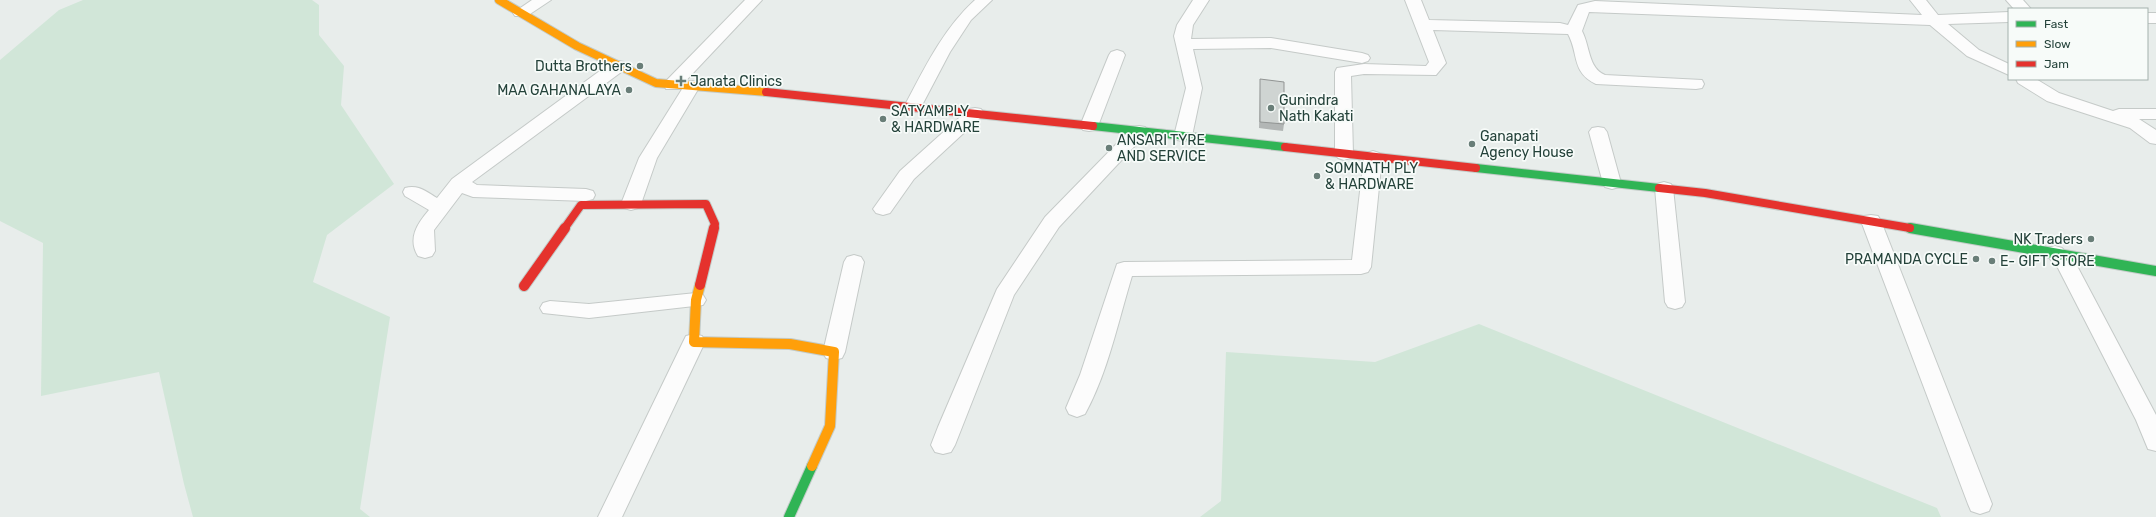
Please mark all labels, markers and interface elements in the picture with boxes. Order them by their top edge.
legend [2008,8,2148,80]
text: Fast [2044,17,2068,31]
text: Slow [2044,37,2071,51]
text: Jam [2044,57,2069,71]
place label: Dutta Brothers [535,58,632,75]
marker: Dutta Brothers [635,61,645,71]
place label: Janata Clinics [690,73,782,90]
marker: Janata Clinics [675,75,687,87]
place label: MAA GAHANALAYA [497,82,622,99]
marker: MAA GAHANALAYA [624,85,634,95]
place label: Gunindra Nath Kakati [1279,92,1353,125]
place label: SATYAMPLY & HARDWARE [891,103,980,136]
marker: Gunindra Nath Kakati [1266,103,1276,113]
marker: SATYAMPLY & HARDWARE [878,114,888,124]
place label: Ganapati Agency House [1480,128,1574,161]
place label: ANSARI TYRE AND SERVICE [1117,132,1206,165]
marker: Ganapati Agency House [1467,139,1477,149]
marker: ANSARI TYRE AND SERVICE [1104,143,1114,153]
place label: SOMNATH PLY & HARDWARE [1325,160,1418,193]
marker: SOMNATH PLY & HARDWARE [1312,171,1322,181]
place label: NK Traders [2013,231,2083,248]
marker: NK Traders [2086,234,2096,244]
place label: PRAMANDA CYCLE [1845,251,1968,268]
place label: E- GIFT STORE [2000,253,2095,270]
marker: PRAMANDA CYCLE [1971,254,1981,264]
marker: E- GIFT STORE [1987,256,1997,266]

